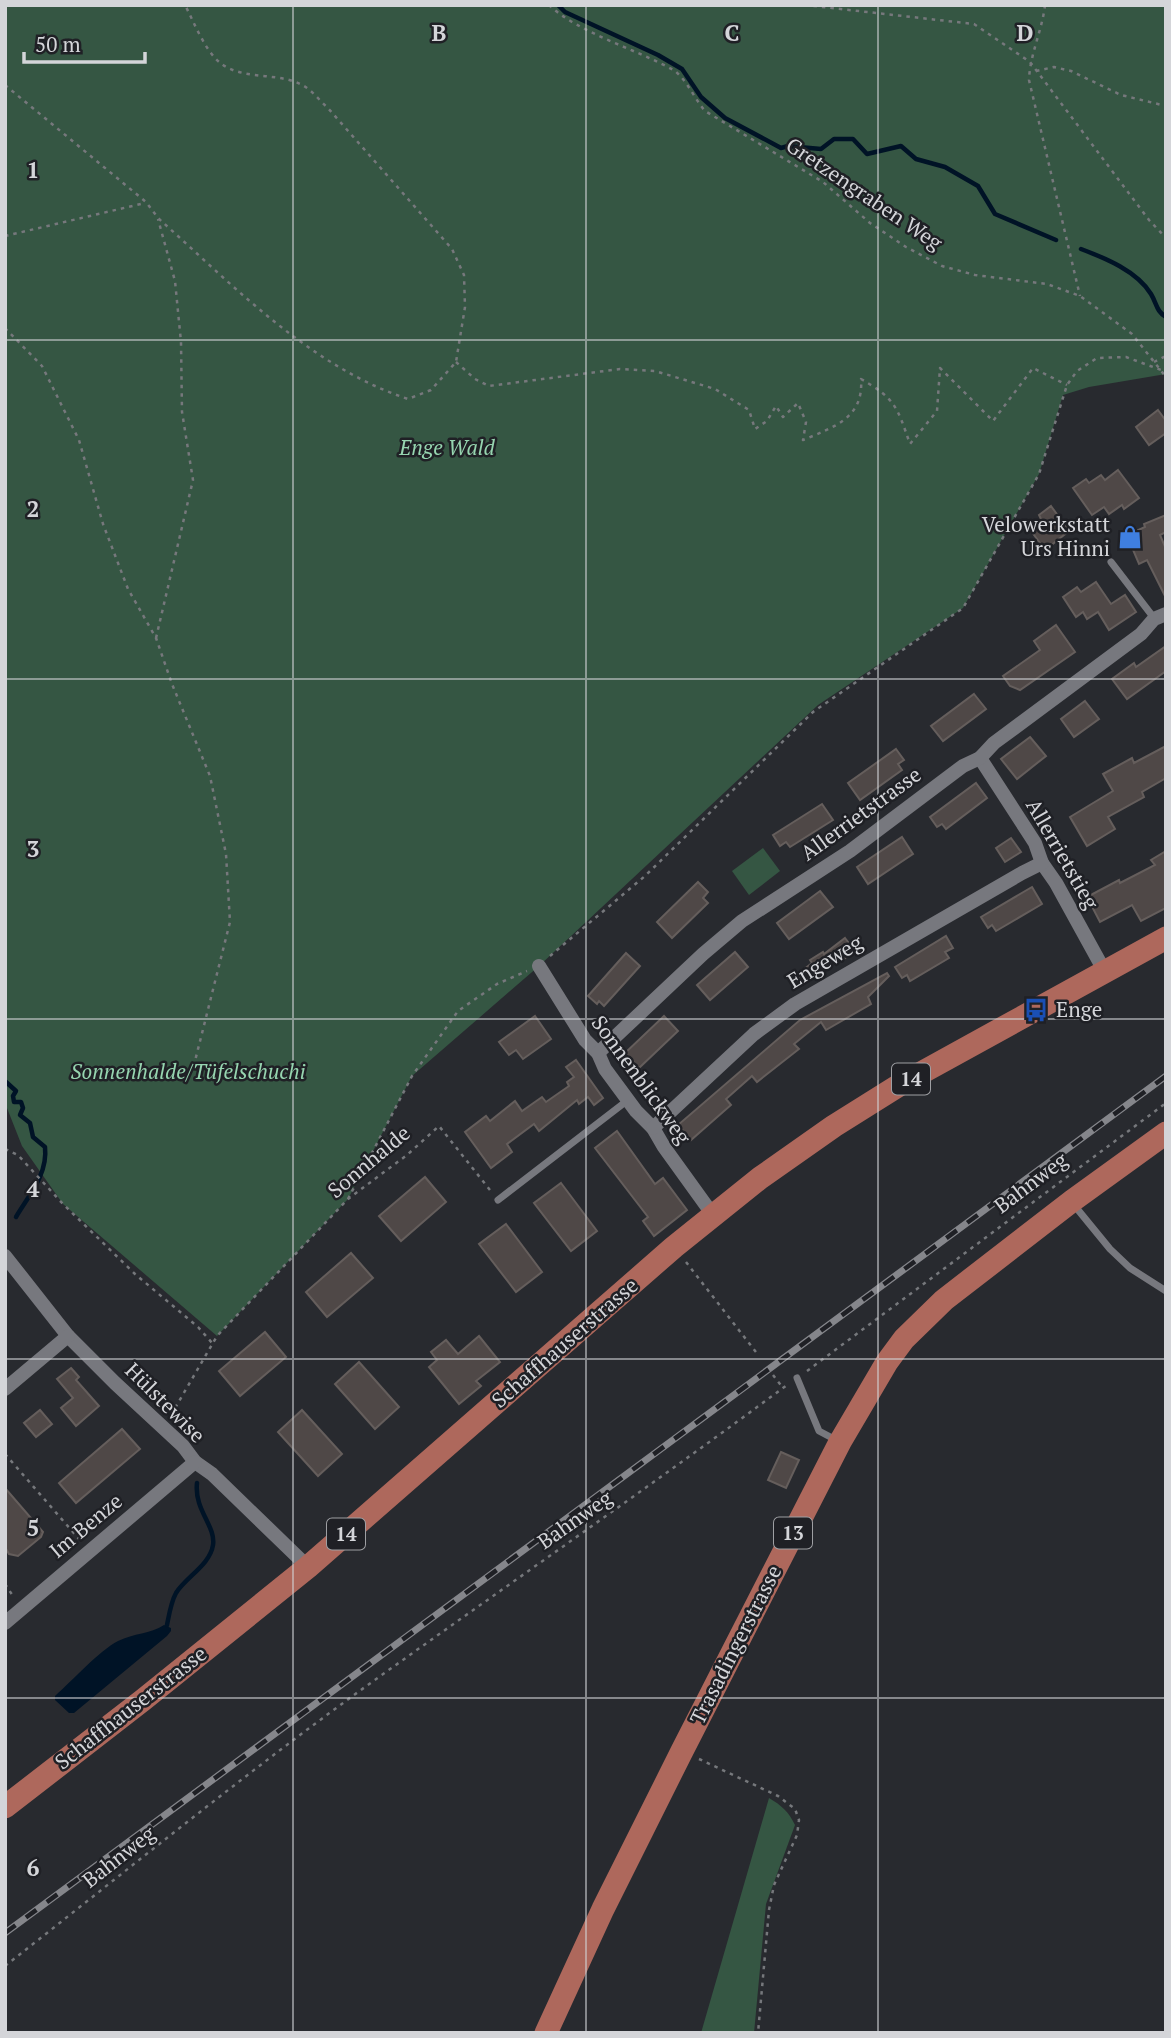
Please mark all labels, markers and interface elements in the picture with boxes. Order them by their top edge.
text: B [432,17,447,48]
text: C [725,17,740,48]
text: D [1017,17,1034,48]
scale bar [24,21,145,65]
text: 50 m [35,30,81,58]
street label: Gretzengraben Weg [781,130,949,256]
text: 1 [27,154,40,185]
park label: Enge Wald [398,433,495,461]
text: 2 [27,493,40,524]
place label: Velowerkstatt Urs Hinni [982,510,1110,562]
shop icon: Velowerkstatt Urs Hinni [1116,523,1144,551]
street label: Allerrietstrasse [794,760,926,866]
street label: Allerrietstieg [1020,793,1106,915]
text: 3 [27,833,40,864]
street label: Engeweg [782,927,868,995]
place label: Enge [1056,995,1102,1023]
bus stop icon: Enge [1022,996,1050,1024]
street label: Sonnenblickweg [586,1010,698,1150]
park label: Sonnenhalde/Tüfelschuchi [70,1057,306,1085]
road number: 14 [892,1064,930,1094]
street label: Sonnhalde [321,1119,415,1204]
street label: Bahnweg [988,1145,1074,1219]
text: 4 [27,1173,40,1204]
street label: Schaffhauserstrasse [485,1271,643,1414]
street label: Hülstewise [120,1356,212,1448]
street label: Bahnweg [532,1483,618,1555]
street label: Im Benze [43,1487,128,1564]
text: 5 [27,1512,40,1543]
road number: 14 [327,1518,365,1550]
road number: 13 [774,1518,812,1548]
street label: Trasadingerstrasse [683,1560,787,1729]
street label: Schaffhauserstrasse [49,1639,212,1775]
street label: Bahnweg [76,1818,161,1893]
text: 6 [27,1852,40,1883]

